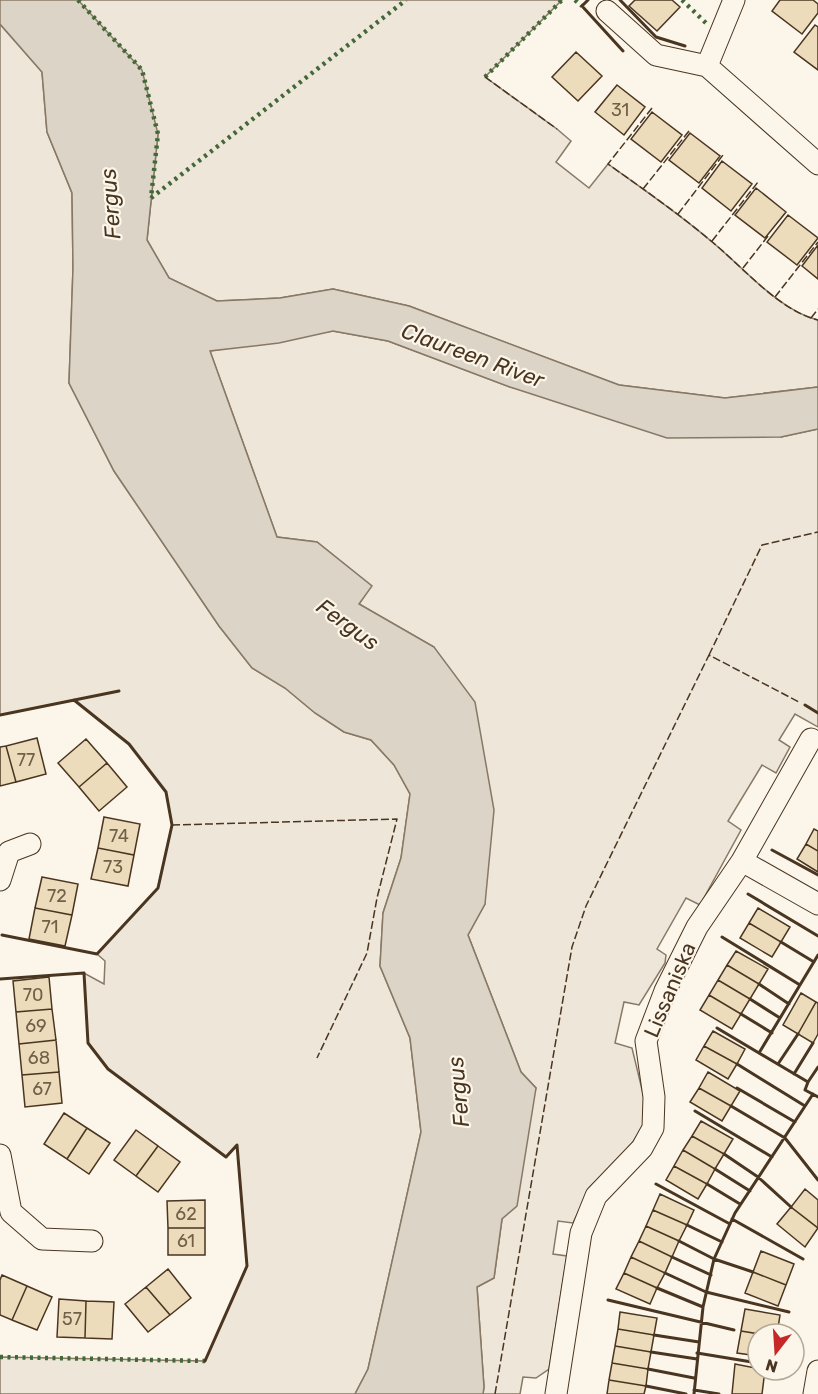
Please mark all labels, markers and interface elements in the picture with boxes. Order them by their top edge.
house number: 31 [611,99,629,121]
water label: Fergus [95,168,126,240]
water label: Claureen River [398,317,549,394]
water label: Fergus [311,593,384,656]
house number: 77 [17,749,35,771]
house number: 74 [109,825,129,847]
house number: 73 [103,856,123,878]
house number: 72 [47,885,67,907]
house number: 71 [42,916,58,938]
street label: Lissaniska [638,939,701,1041]
house number: 70 [23,984,43,1006]
house number: 69 [25,1015,47,1037]
house number: 68 [28,1047,50,1069]
water label: Fergus [442,1056,475,1128]
house number: 67 [32,1078,52,1100]
house number: 62 [175,1203,197,1225]
house number: 61 [177,1230,195,1252]
house number: 57 [62,1308,82,1330]
north arrow [746,1322,806,1382]
text: N [763,1355,780,1377]

